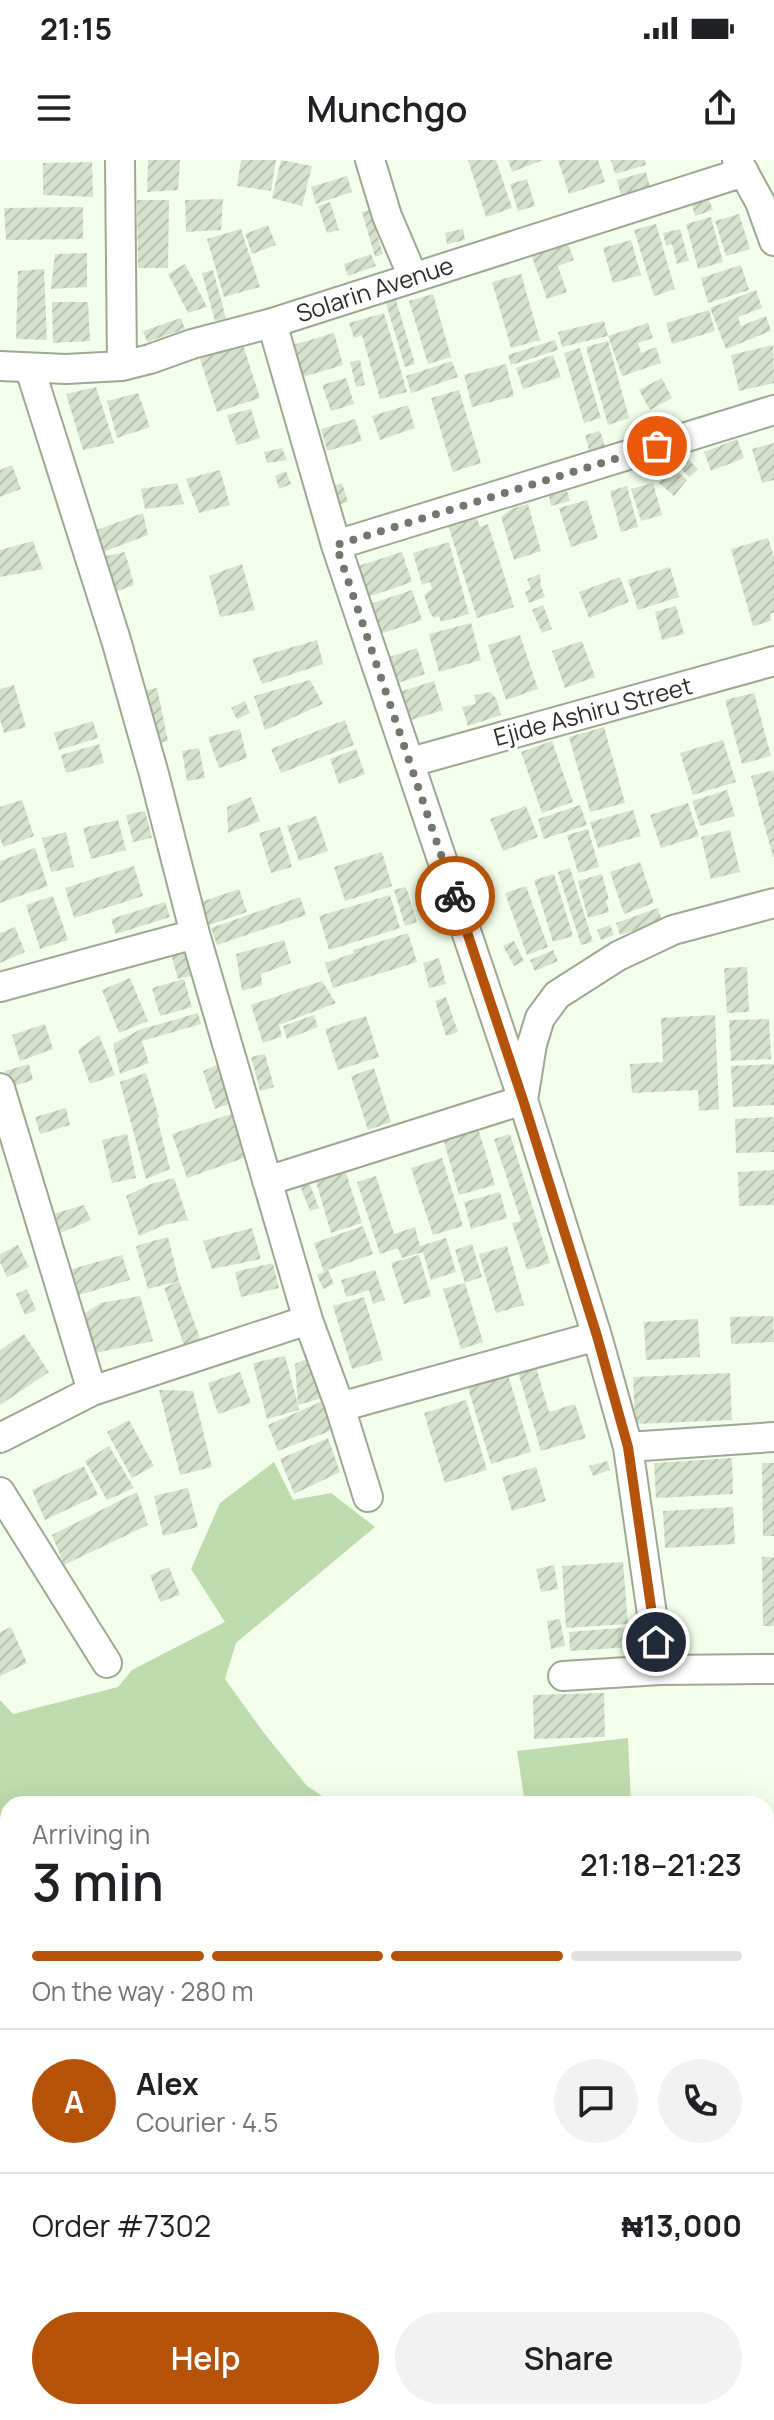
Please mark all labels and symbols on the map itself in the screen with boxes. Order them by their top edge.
street label: Solarin Avenue [292,248,457,330]
pin [623,412,691,480]
street label: Ejide Ashiru Street [490,668,696,753]
courier [415,856,495,936]
pin [622,1608,690,1676]

